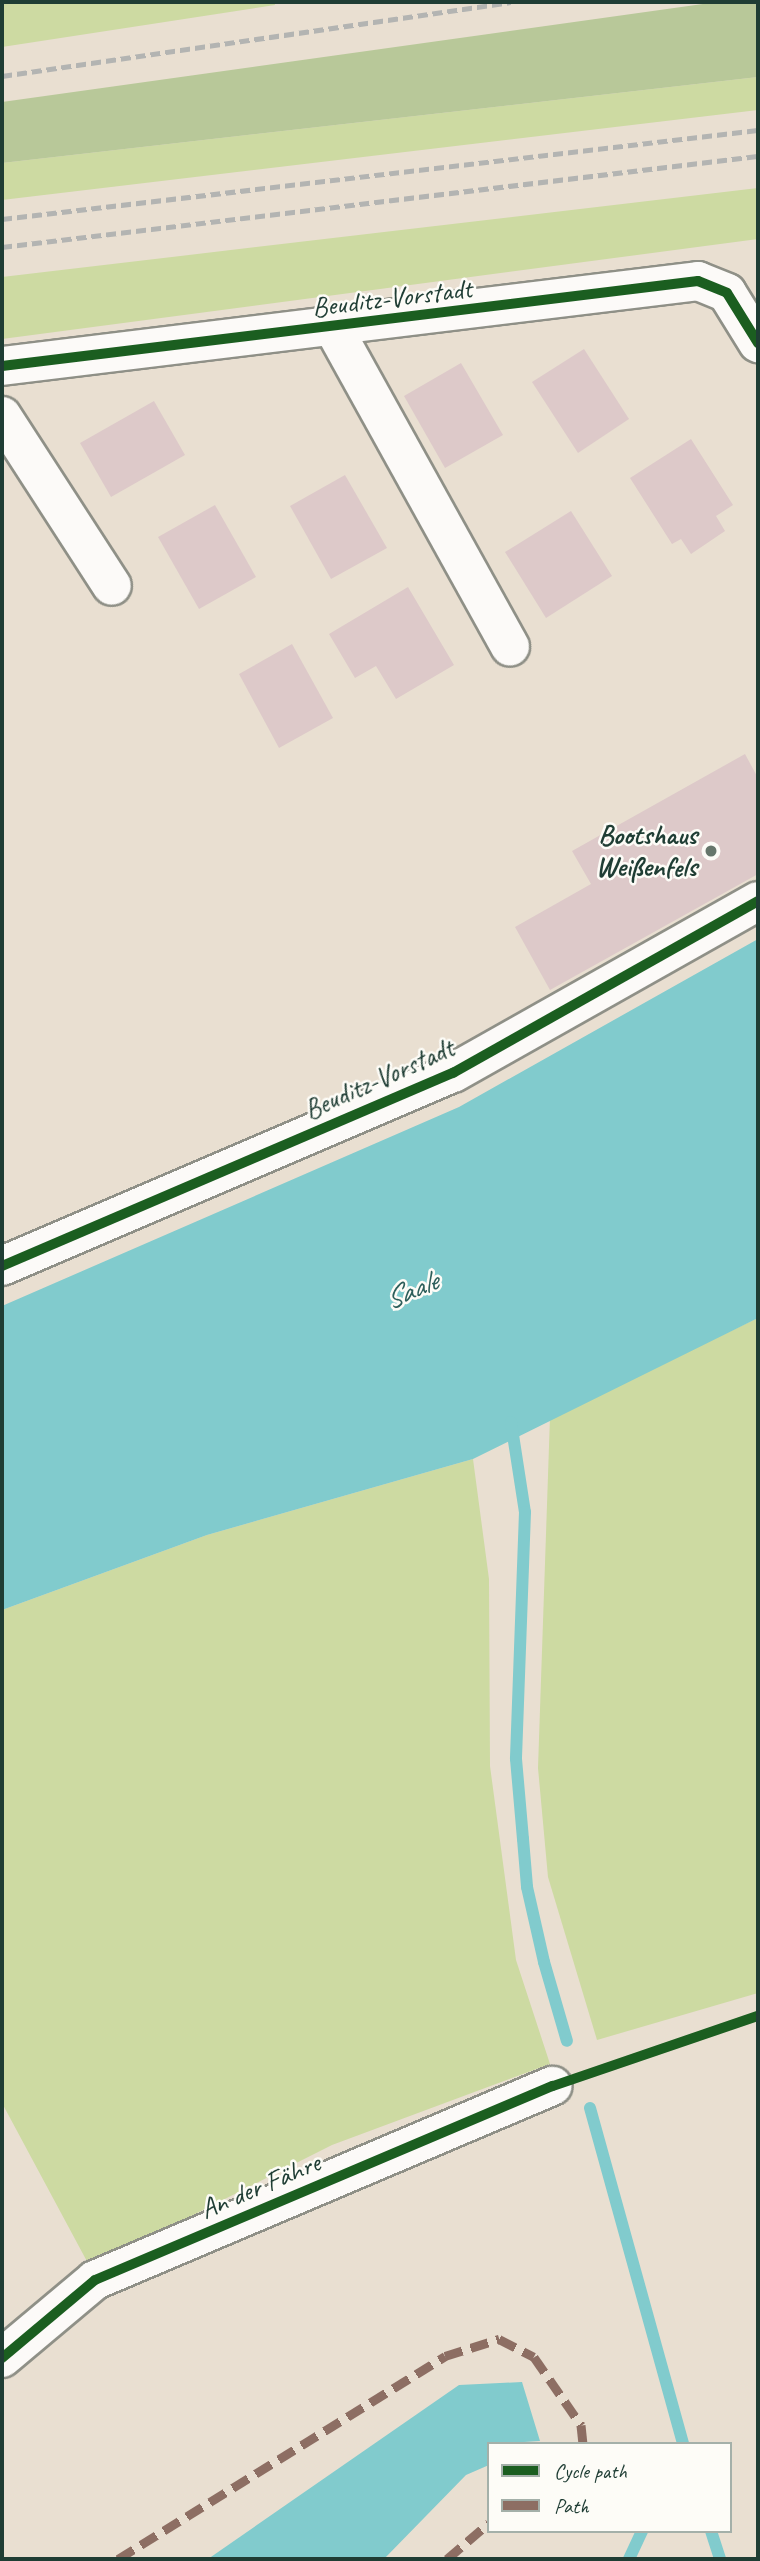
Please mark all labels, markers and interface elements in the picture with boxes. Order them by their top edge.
street label: Beuditz-Vorstadt [310,272,474,324]
place label: Bootshaus Weißenfels [596,818,697,884]
marker: Bootshaus Weißenfels [703,843,719,859]
street label: Beuditz-Vorstadt [299,1031,459,1127]
water label: Saale [379,1263,443,1317]
street label: An der Fähre [195,2146,325,2226]
legend [487,2442,732,2533]
text: Cycle path [554,2458,627,2484]
text: Path [554,2493,589,2519]

